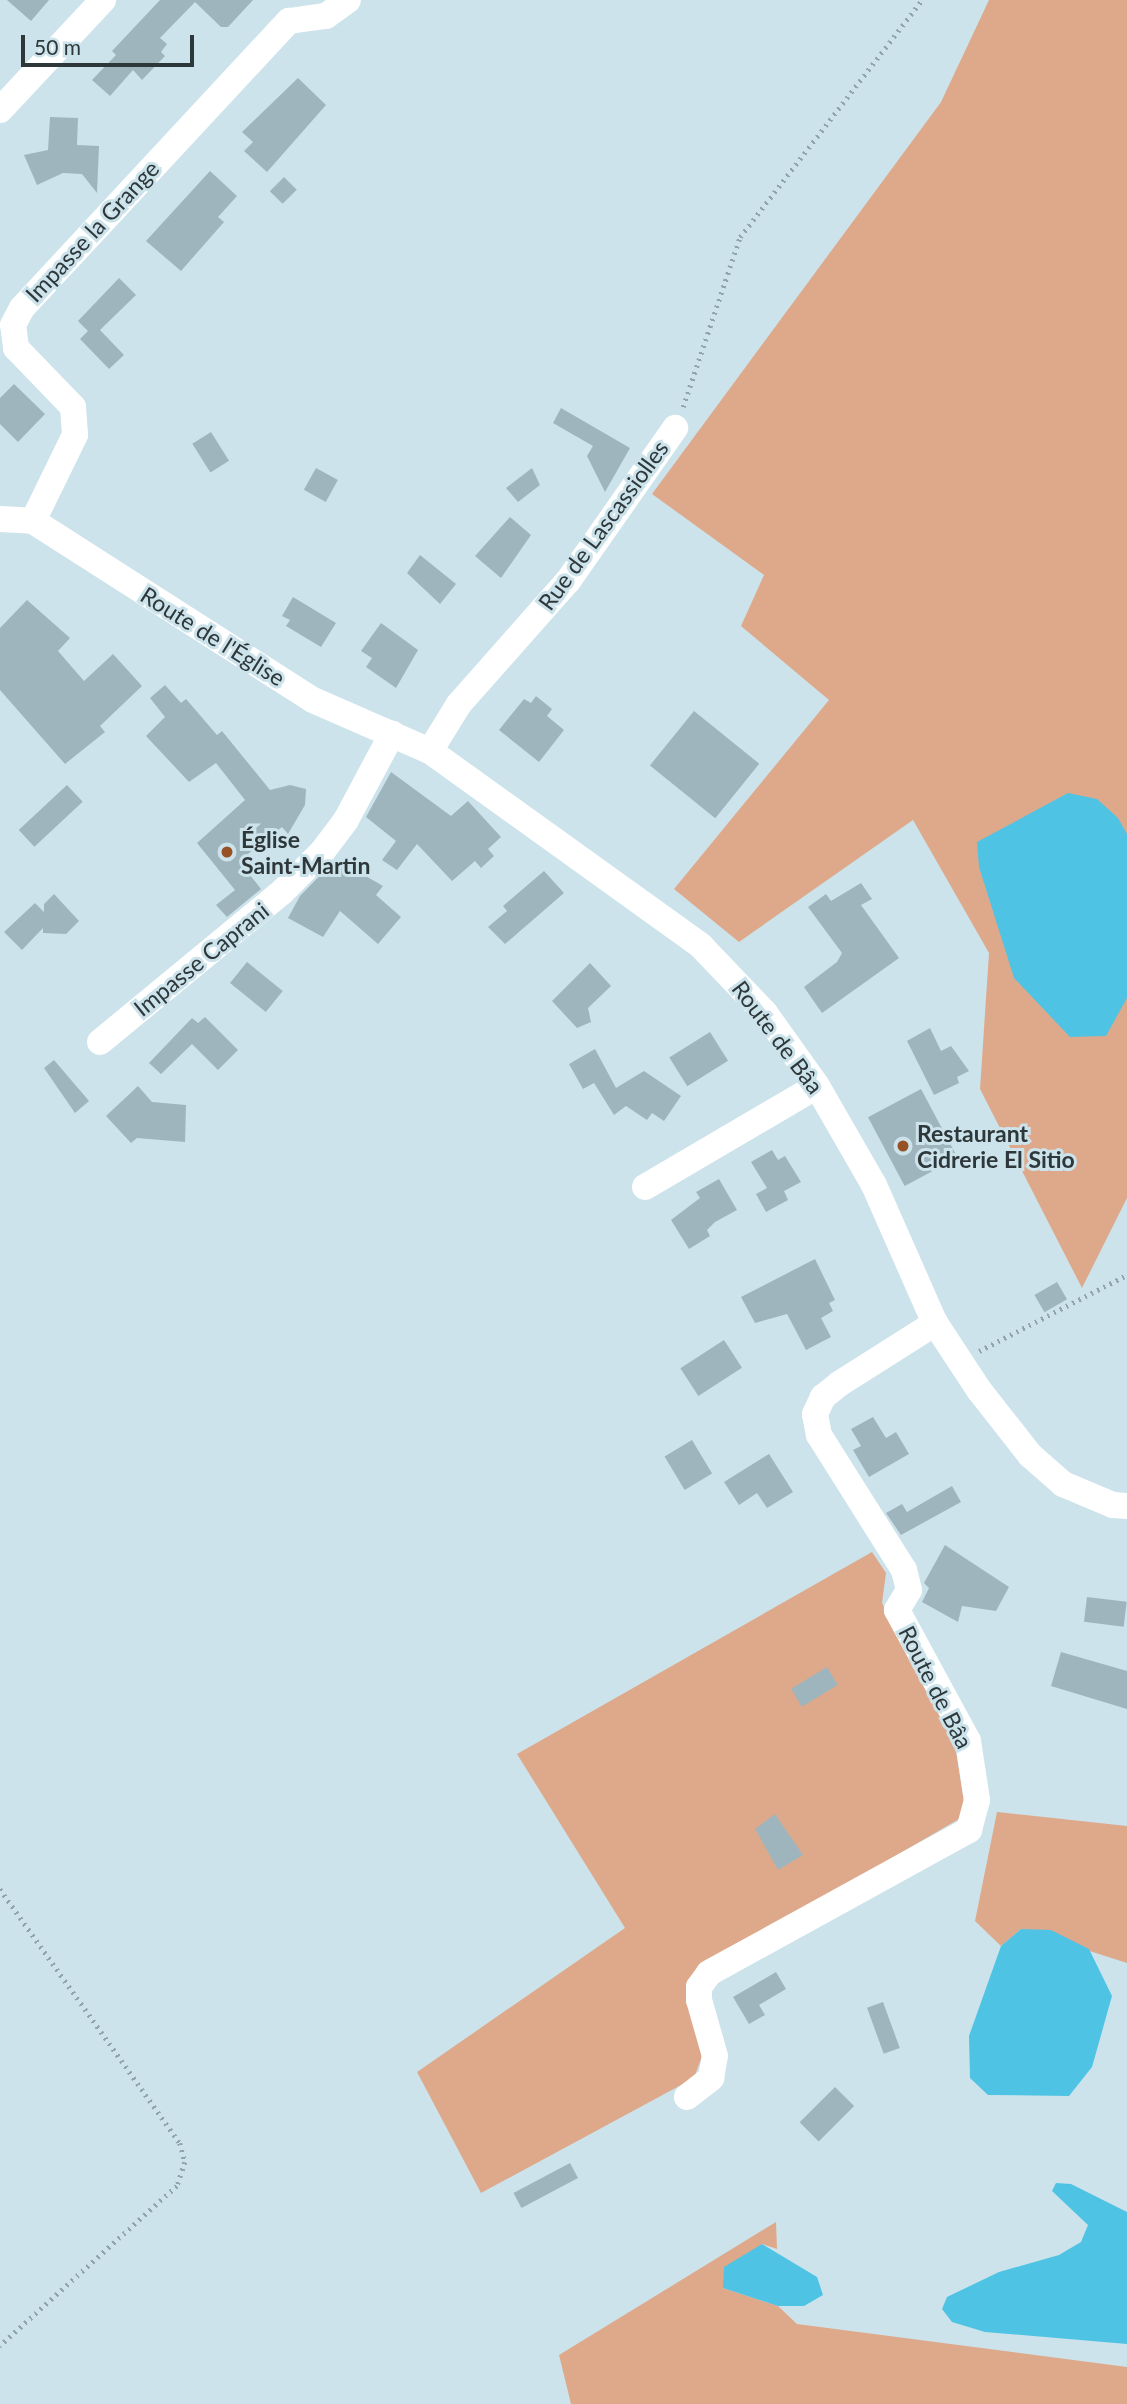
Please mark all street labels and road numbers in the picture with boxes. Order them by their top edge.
street label: Impasse la Grange [19,155,165,307]
street label: Rue de Lascassiolles [532,435,674,615]
street label: Route de l'Église [136,581,290,691]
street label: Impasse Caprani [128,896,274,1022]
street label: Route de Bâa [727,975,829,1099]
street label: Route de Bâa [893,1621,979,1753]

